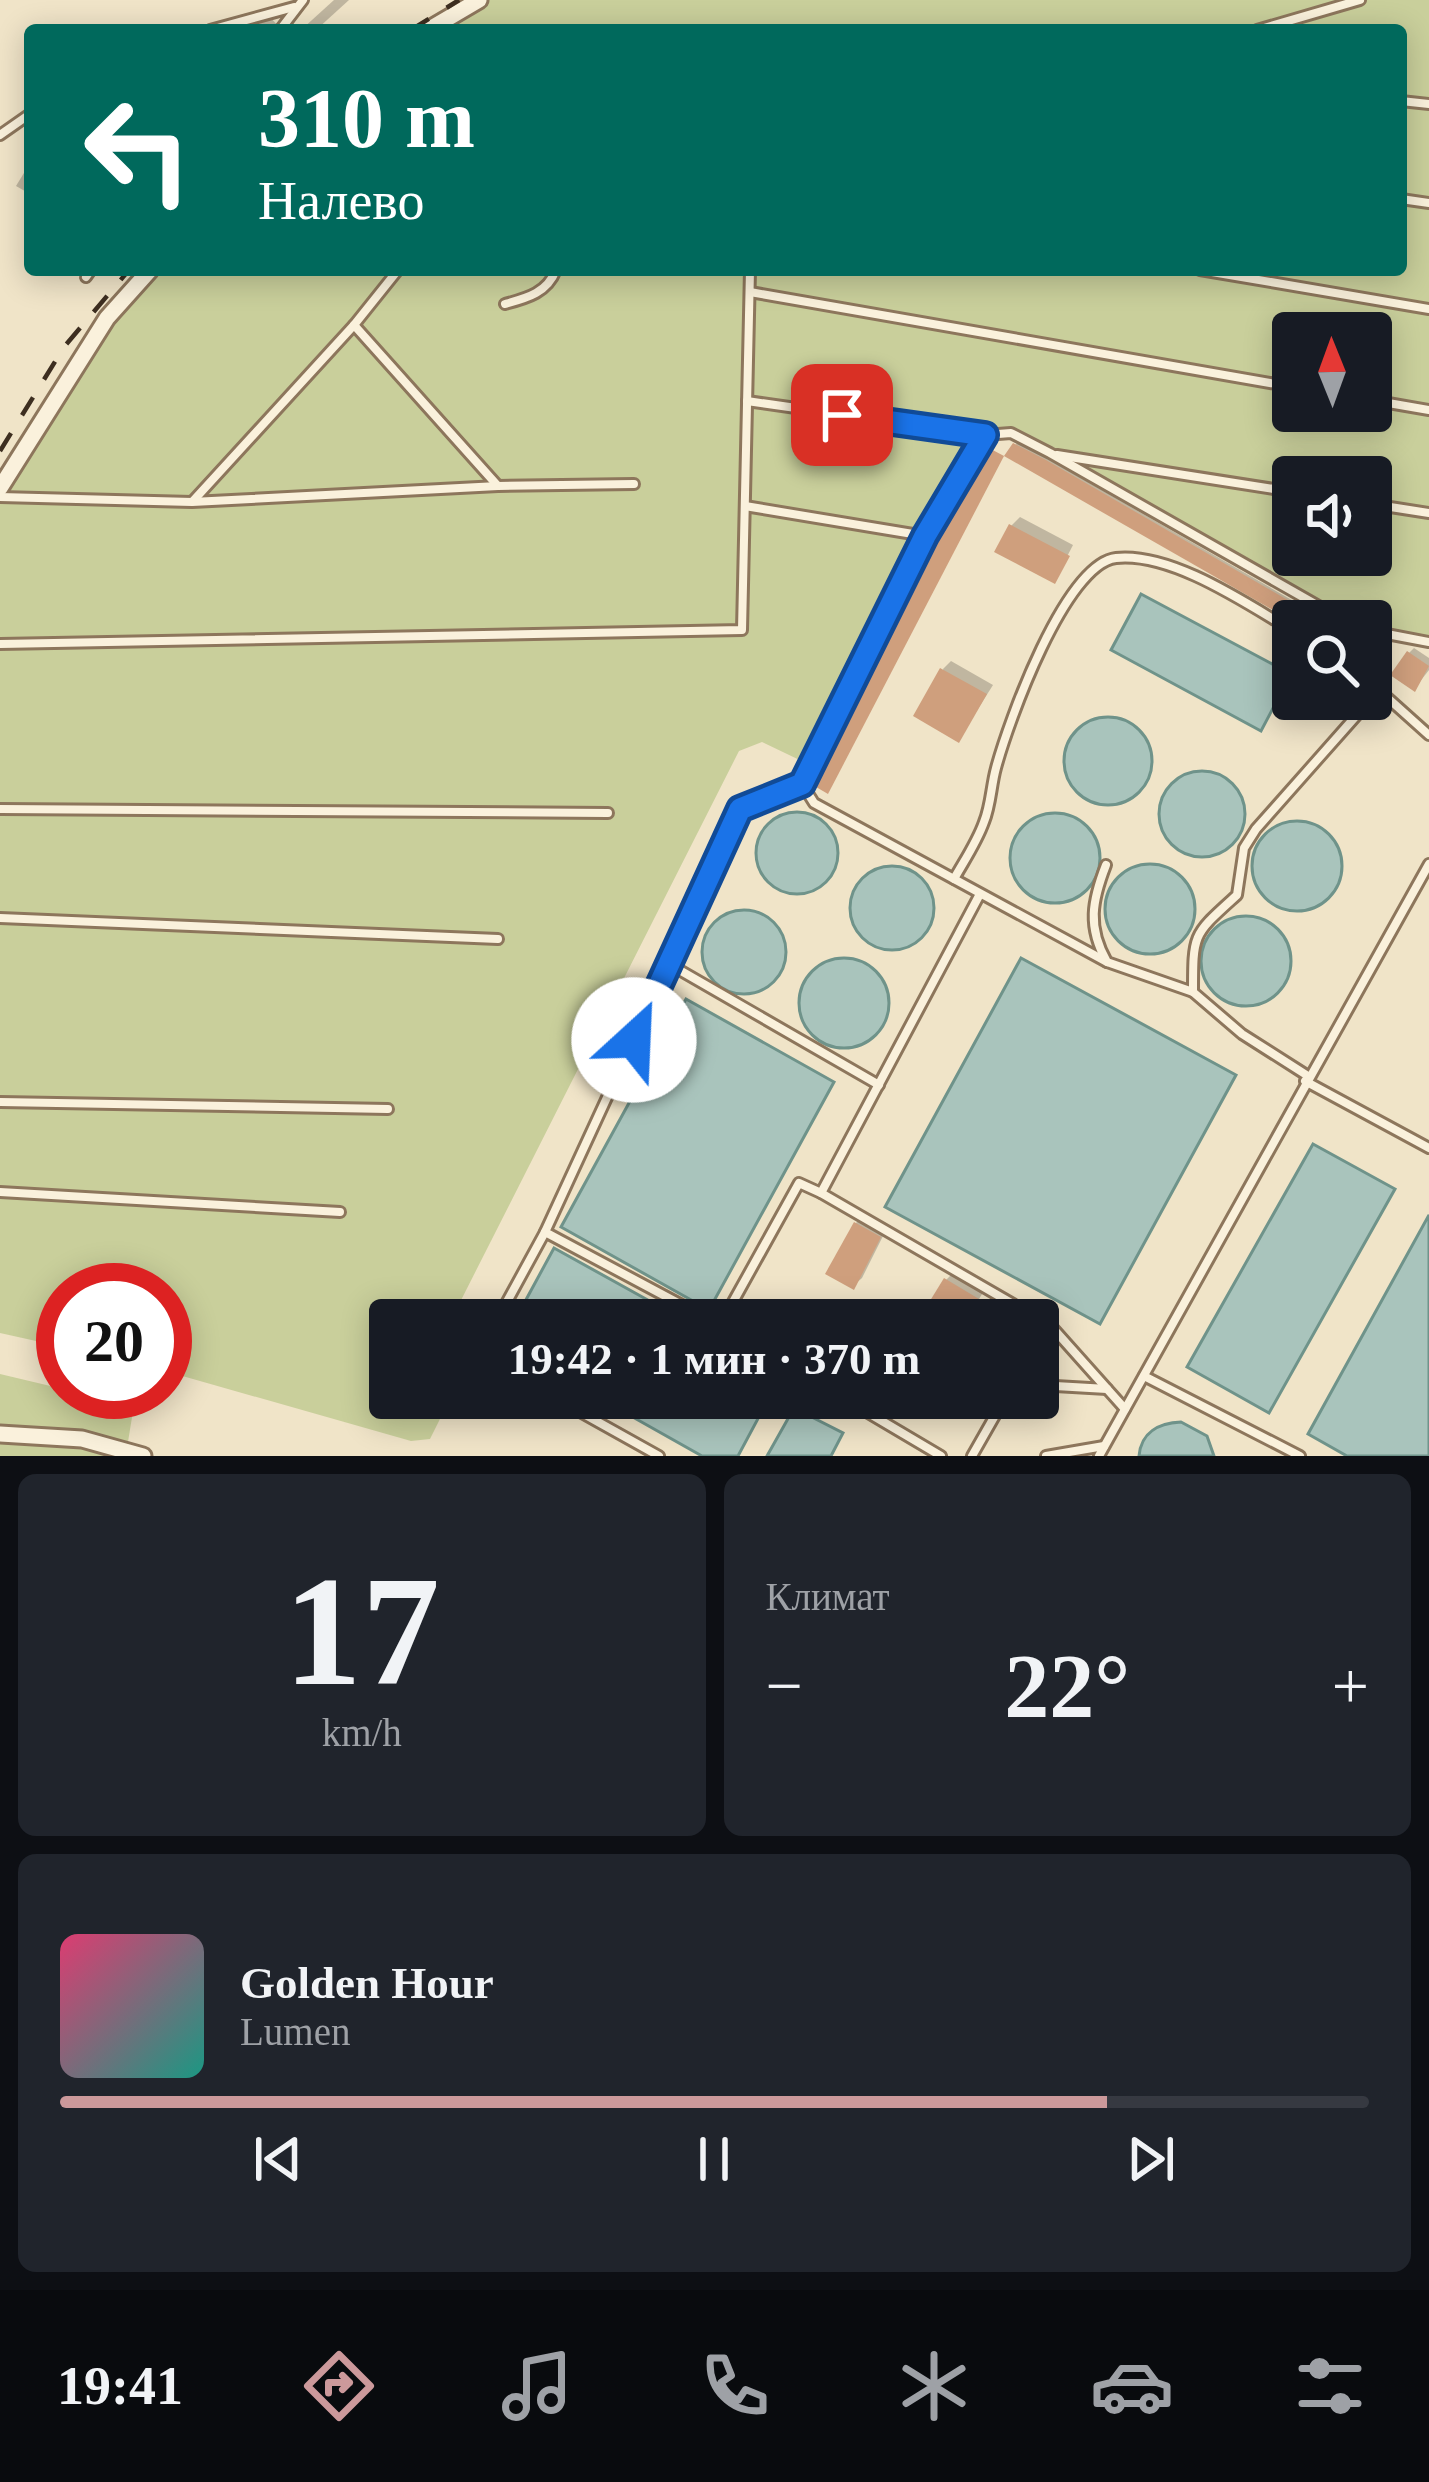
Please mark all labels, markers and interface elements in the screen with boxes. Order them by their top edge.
icon: left [60,72,216,228]
text: 310 m [258,72,475,165]
text: Налево [258,171,424,231]
north arrow [1272,312,1392,432]
map controls [1272,312,1392,720]
pin [791,364,893,466]
icon: arrive [809,382,875,448]
button: sound [1272,456,1392,576]
button: search [1272,600,1392,720]
position arrow [571,977,697,1103]
speed limit sign: 20 [36,1263,192,1419]
text: 19:42 · 1 мин · 370 m [508,1334,920,1384]
text: 17 [284,1545,440,1718]
text: Климат [766,1575,890,1618]
text: 22° [1004,1637,1130,1736]
text: − [766,1649,803,1722]
text: + [1332,1649,1369,1722]
text: km/h [322,1711,402,1754]
text: Golden Hour [240,1958,494,2008]
text: Lumen [240,2010,350,2053]
icon: previous [245,2126,311,2192]
icon: pause [681,2126,747,2192]
icon: next [1118,2126,1184,2192]
icon: directions [297,2344,381,2428]
icon: music [495,2344,579,2428]
icon: phone [693,2344,777,2428]
icon: climate [892,2344,976,2428]
icon: car [1090,2344,1174,2428]
icon: filters [1288,2344,1372,2428]
text: 19:41 [57,2356,183,2416]

